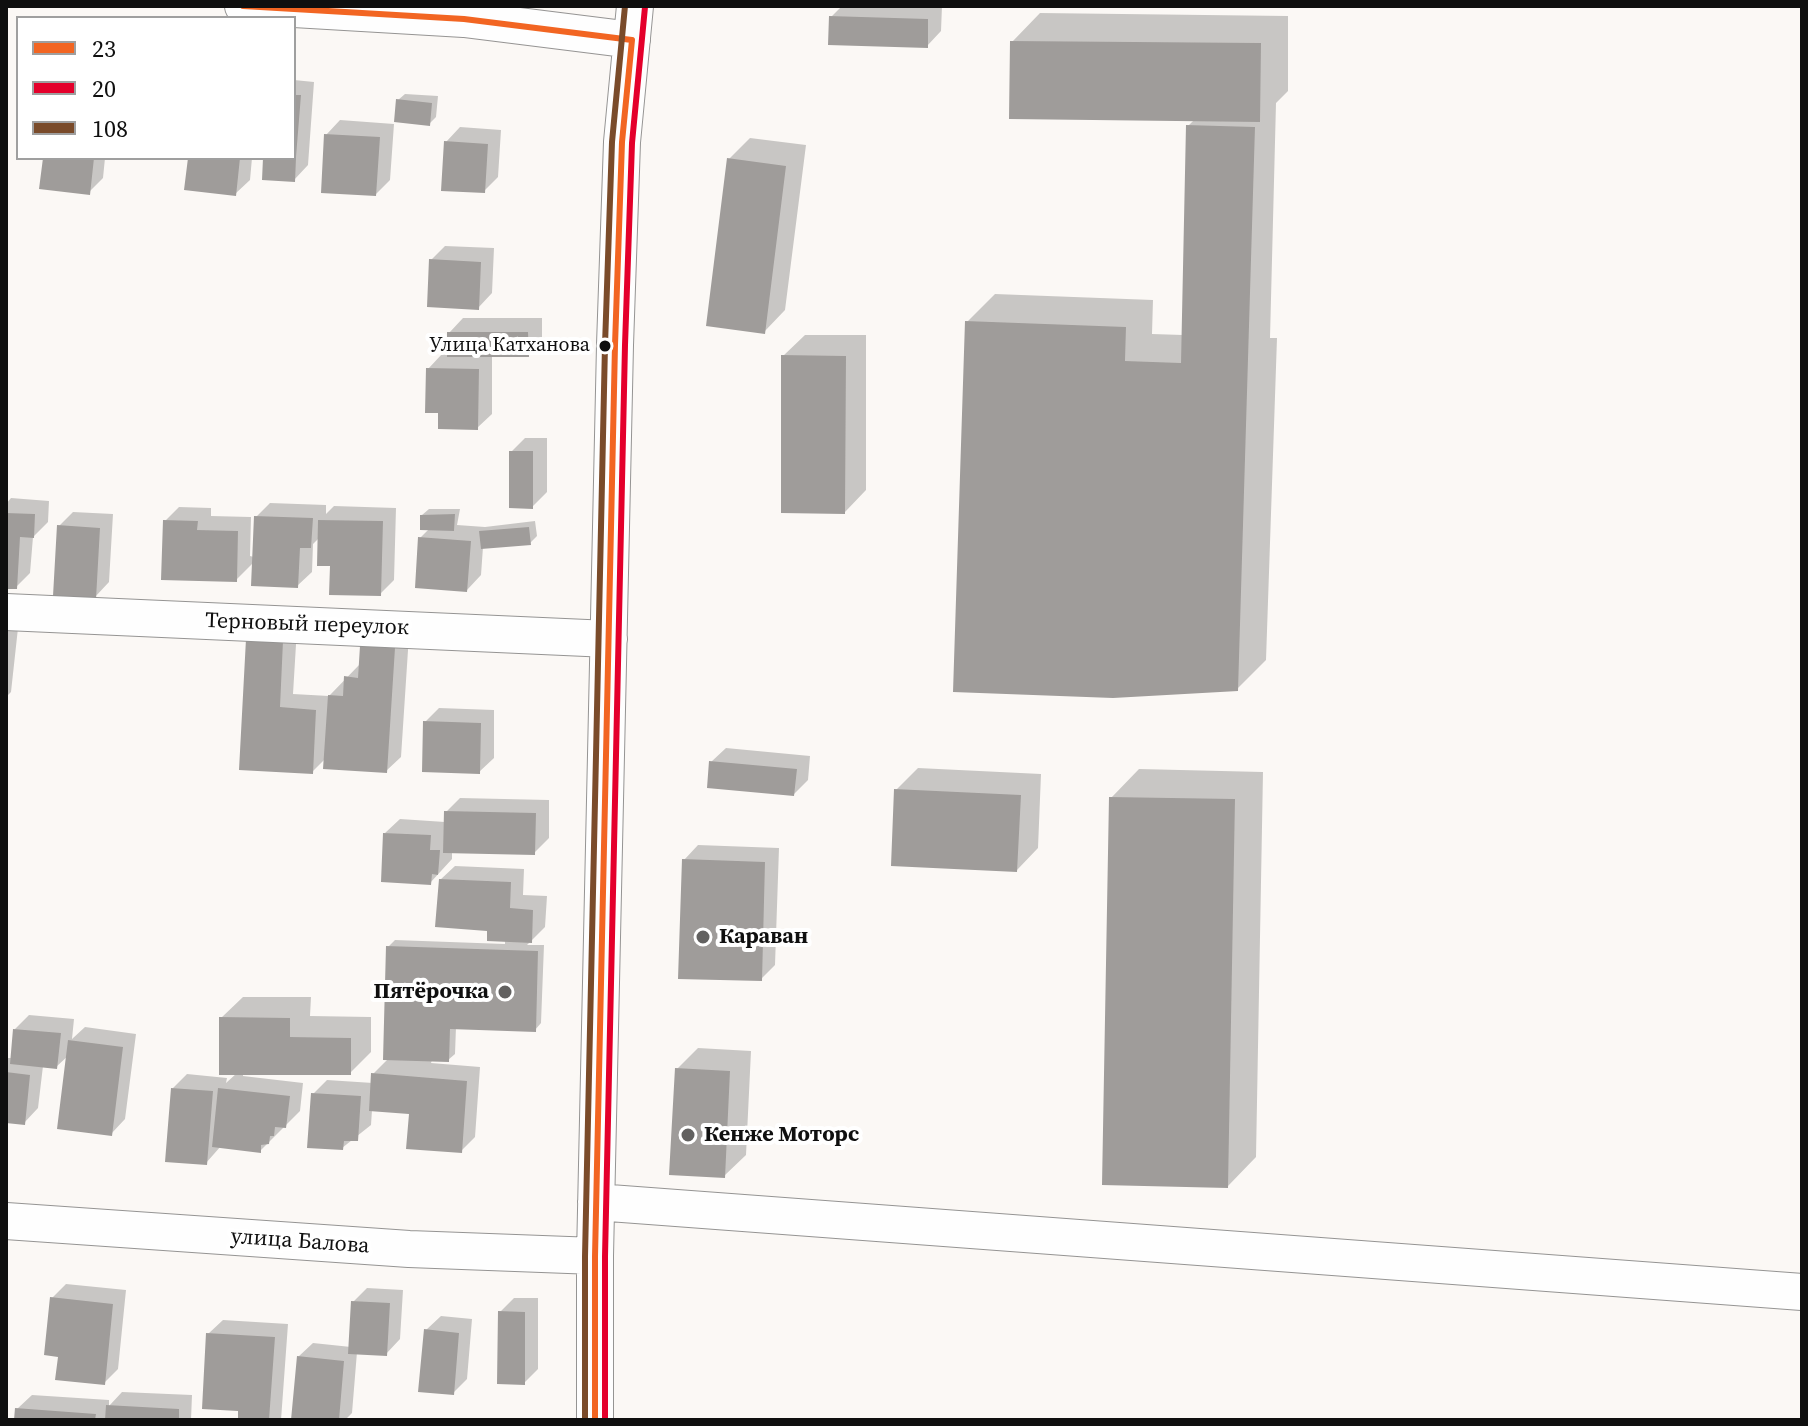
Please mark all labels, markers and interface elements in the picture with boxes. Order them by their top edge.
legend [16,16,296,160]
text: 23 [92,32,116,65]
text: 20 [92,72,116,105]
text: 108 [92,112,128,145]
place label: Улица Катханова [429,334,590,358]
marker: Улица Катханова [597,338,613,354]
street label: Терновый переулок [205,608,409,642]
place label: Караван [719,924,808,950]
marker: Караван [694,928,712,946]
place label: Пятёрочка [373,979,489,1005]
marker: Пятёрочка [496,983,514,1001]
place label: Кенже Моторс [704,1122,859,1148]
marker: Кенже Моторс [679,1126,697,1144]
street label: улица Балова [230,1224,370,1260]

